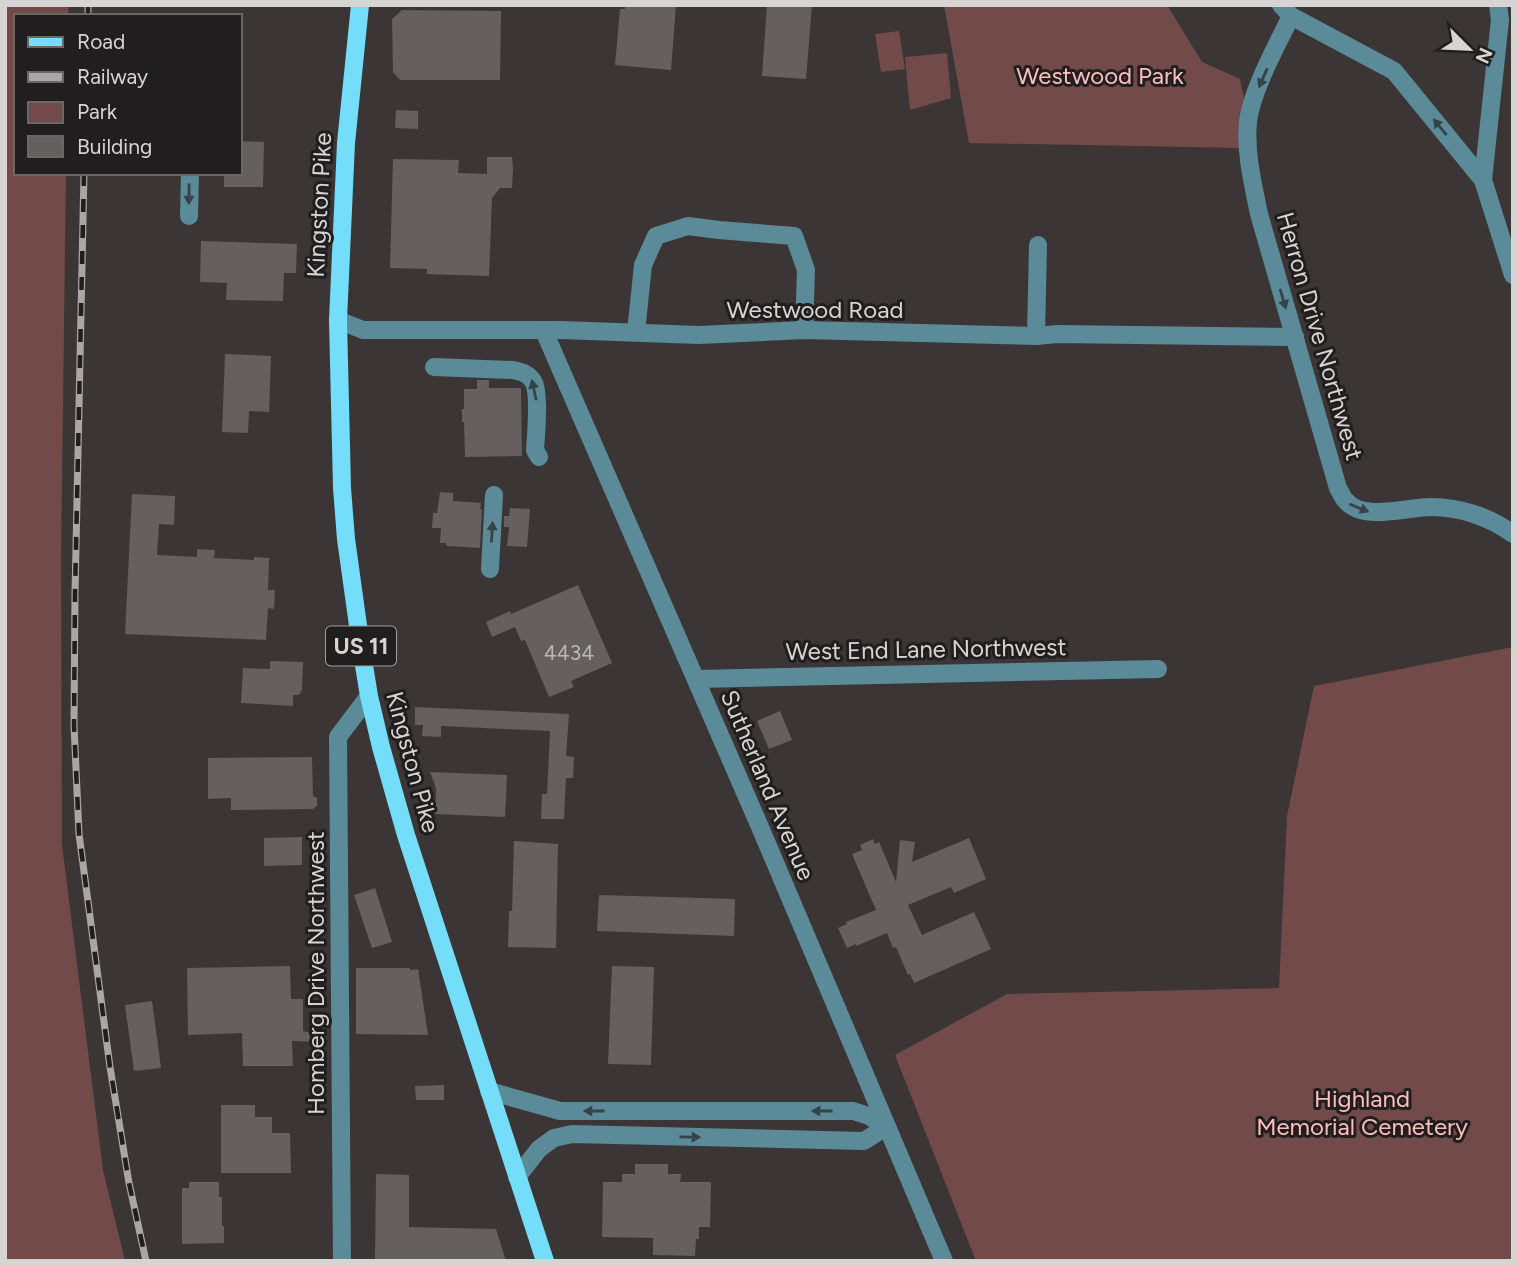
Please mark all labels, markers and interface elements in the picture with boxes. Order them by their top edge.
legend [14,14,242,175]
north arrow [1434,14,1504,84]
text: Road [77,29,125,54]
text: N [1471,44,1498,67]
park label: Westwood Park [1016,61,1184,90]
text: Railway [77,64,148,89]
one-way arrow [1257,68,1268,89]
text: Park [77,99,118,124]
one-way arrow [1433,119,1448,137]
street label: Kingston Pike [301,132,337,278]
text: Building [77,134,152,159]
one-way arrow [184,184,195,206]
street label: Herron Drive Northwest [1271,209,1369,463]
one-way arrow [1279,289,1289,310]
street label: Westwood Road [726,295,904,324]
one-way arrow [528,379,539,401]
one-way arrow [1349,502,1370,513]
one-way arrow [487,521,498,543]
road number: US 11 [326,626,396,666]
street label: West End Lane Northwest [785,632,1067,666]
house number: 4434 [544,640,594,665]
street label: Sutherland Avenue [715,686,821,884]
street label: Kingston Pike [380,688,446,836]
street label: Homberg Drive Northwest [301,831,330,1115]
park label: Highland Memorial Cemetery [1256,1084,1468,1141]
one-way arrow [583,1105,605,1117]
one-way arrow [810,1105,832,1117]
one-way arrow [679,1131,701,1142]

